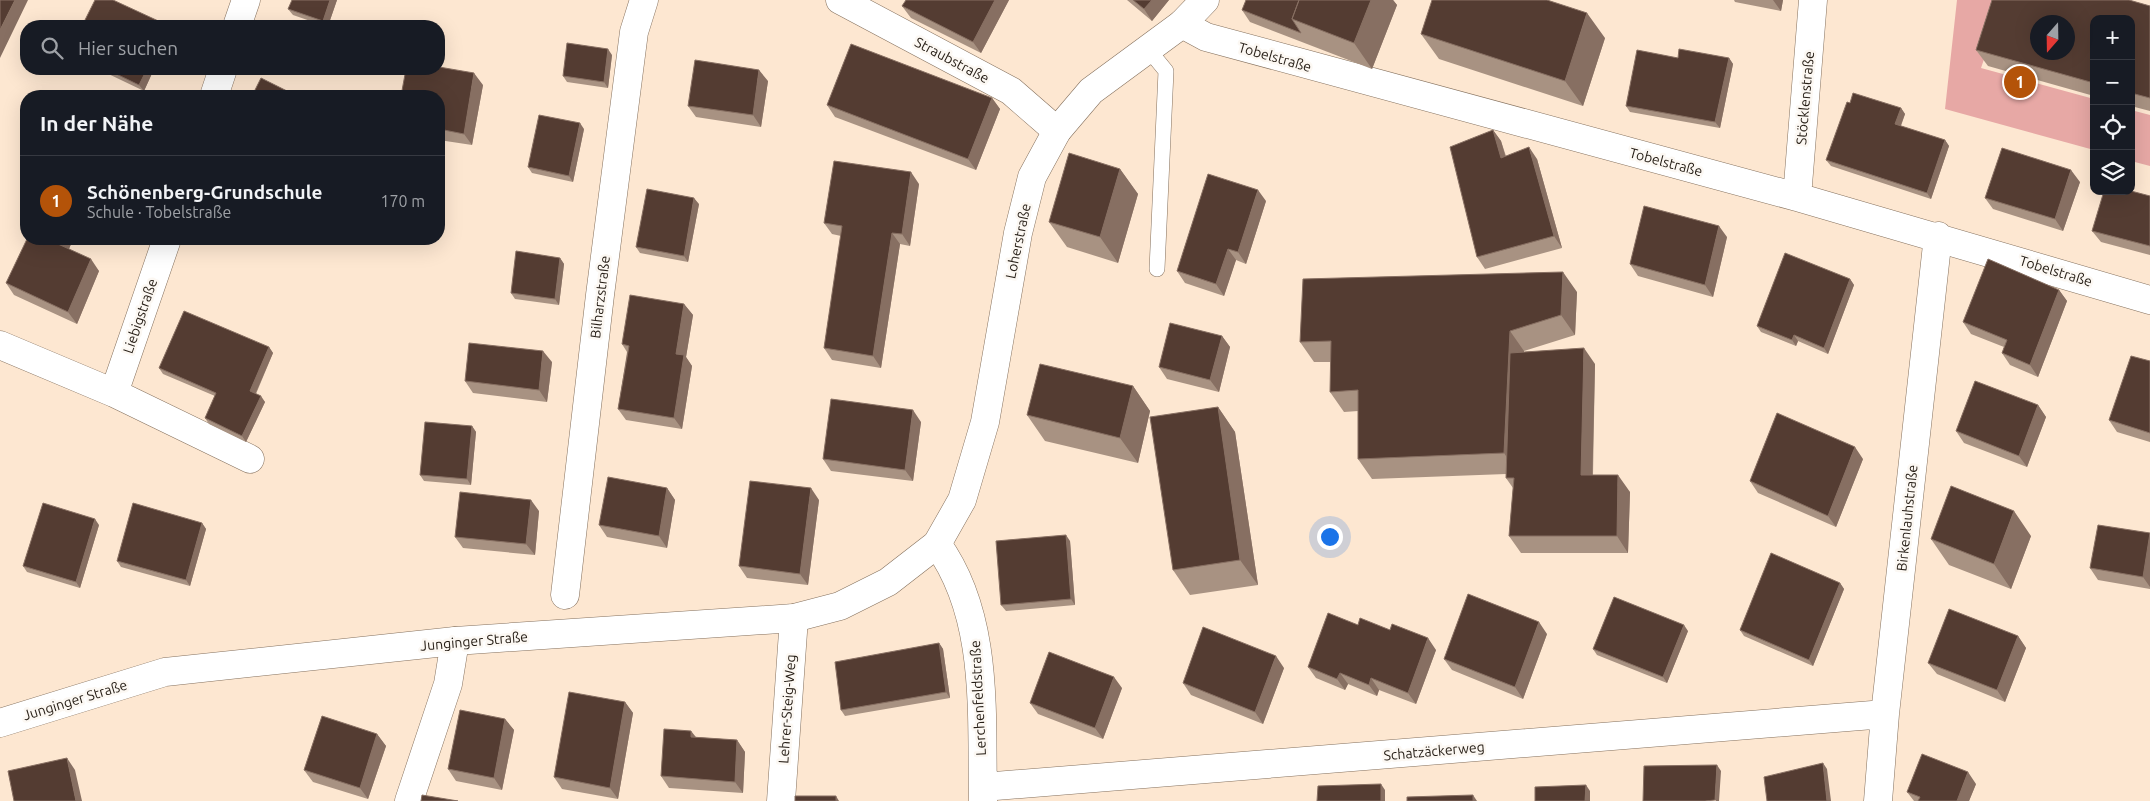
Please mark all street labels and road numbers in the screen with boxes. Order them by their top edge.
street label: Straubstraße [912,34,992,86]
street label: Tobelstraße [1237,39,1313,75]
street label: Stöcklenstraße [1793,50,1817,146]
street label: Tobelstraße [1628,145,1704,179]
street label: Loherstraße [1002,202,1034,280]
street label: Tobelstraße [2018,252,2094,290]
street label: Bilharzstraße [587,255,613,339]
street label: Liebigstraße [120,276,160,356]
street label: Birkenlauhstraße [1893,464,1921,572]
street label: Junginger Straße [419,628,529,654]
street label: Lerchenfeldstraße [967,640,989,756]
street label: Lehrer-Steig-Weg [775,654,799,764]
street label: Junginger Straße [21,677,129,723]
street label: Schatzäckerweg [1383,739,1485,763]

